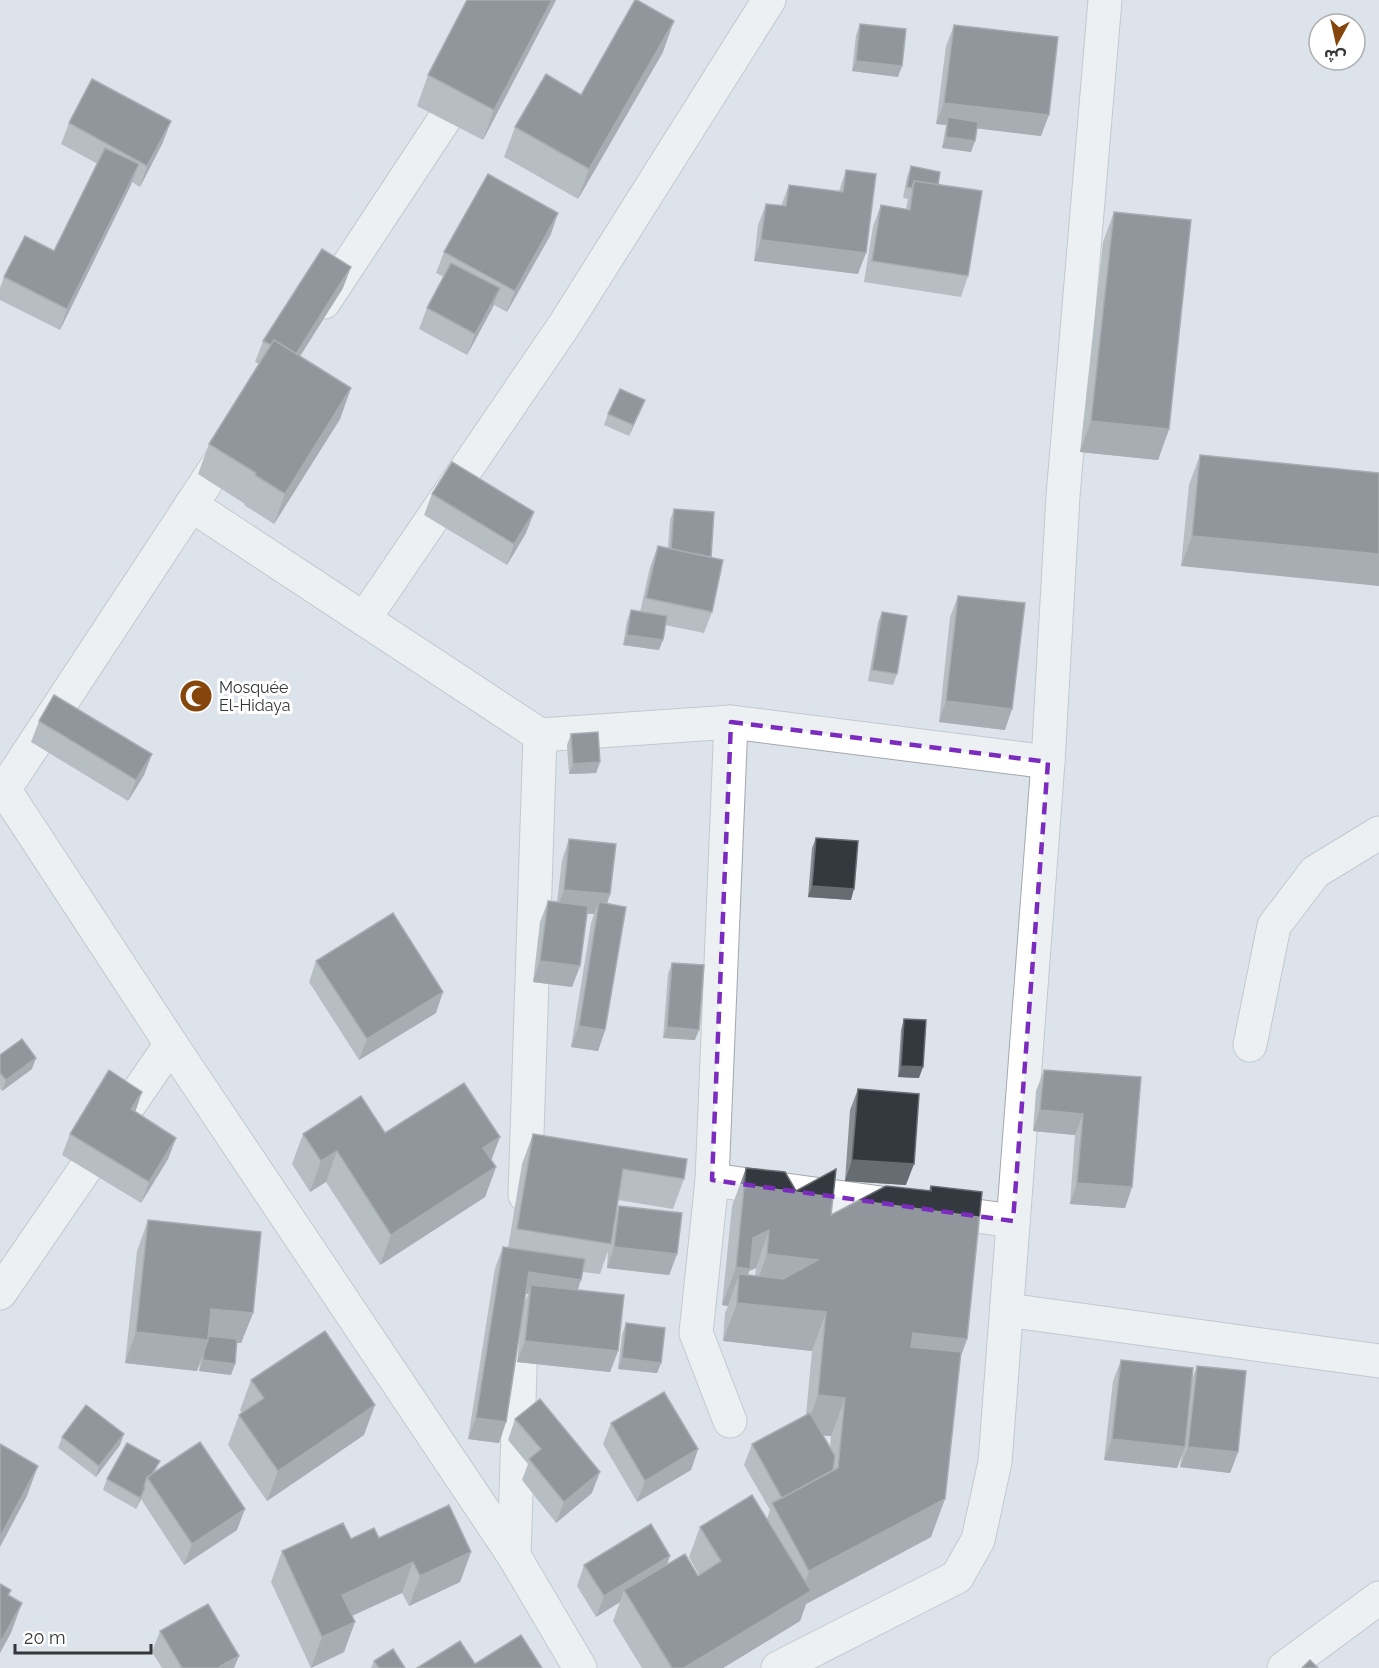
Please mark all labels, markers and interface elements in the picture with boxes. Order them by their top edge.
north arrow [1307,12,1367,72]
text: ش [1323,45,1347,67]
mosque icon: Mosquée El-Hidaya [178,678,214,714]
place label: Mosquée El-Hidaya [219,678,290,715]
scale bar [15,1617,152,1655]
text: 20 m [24,1627,66,1648]

